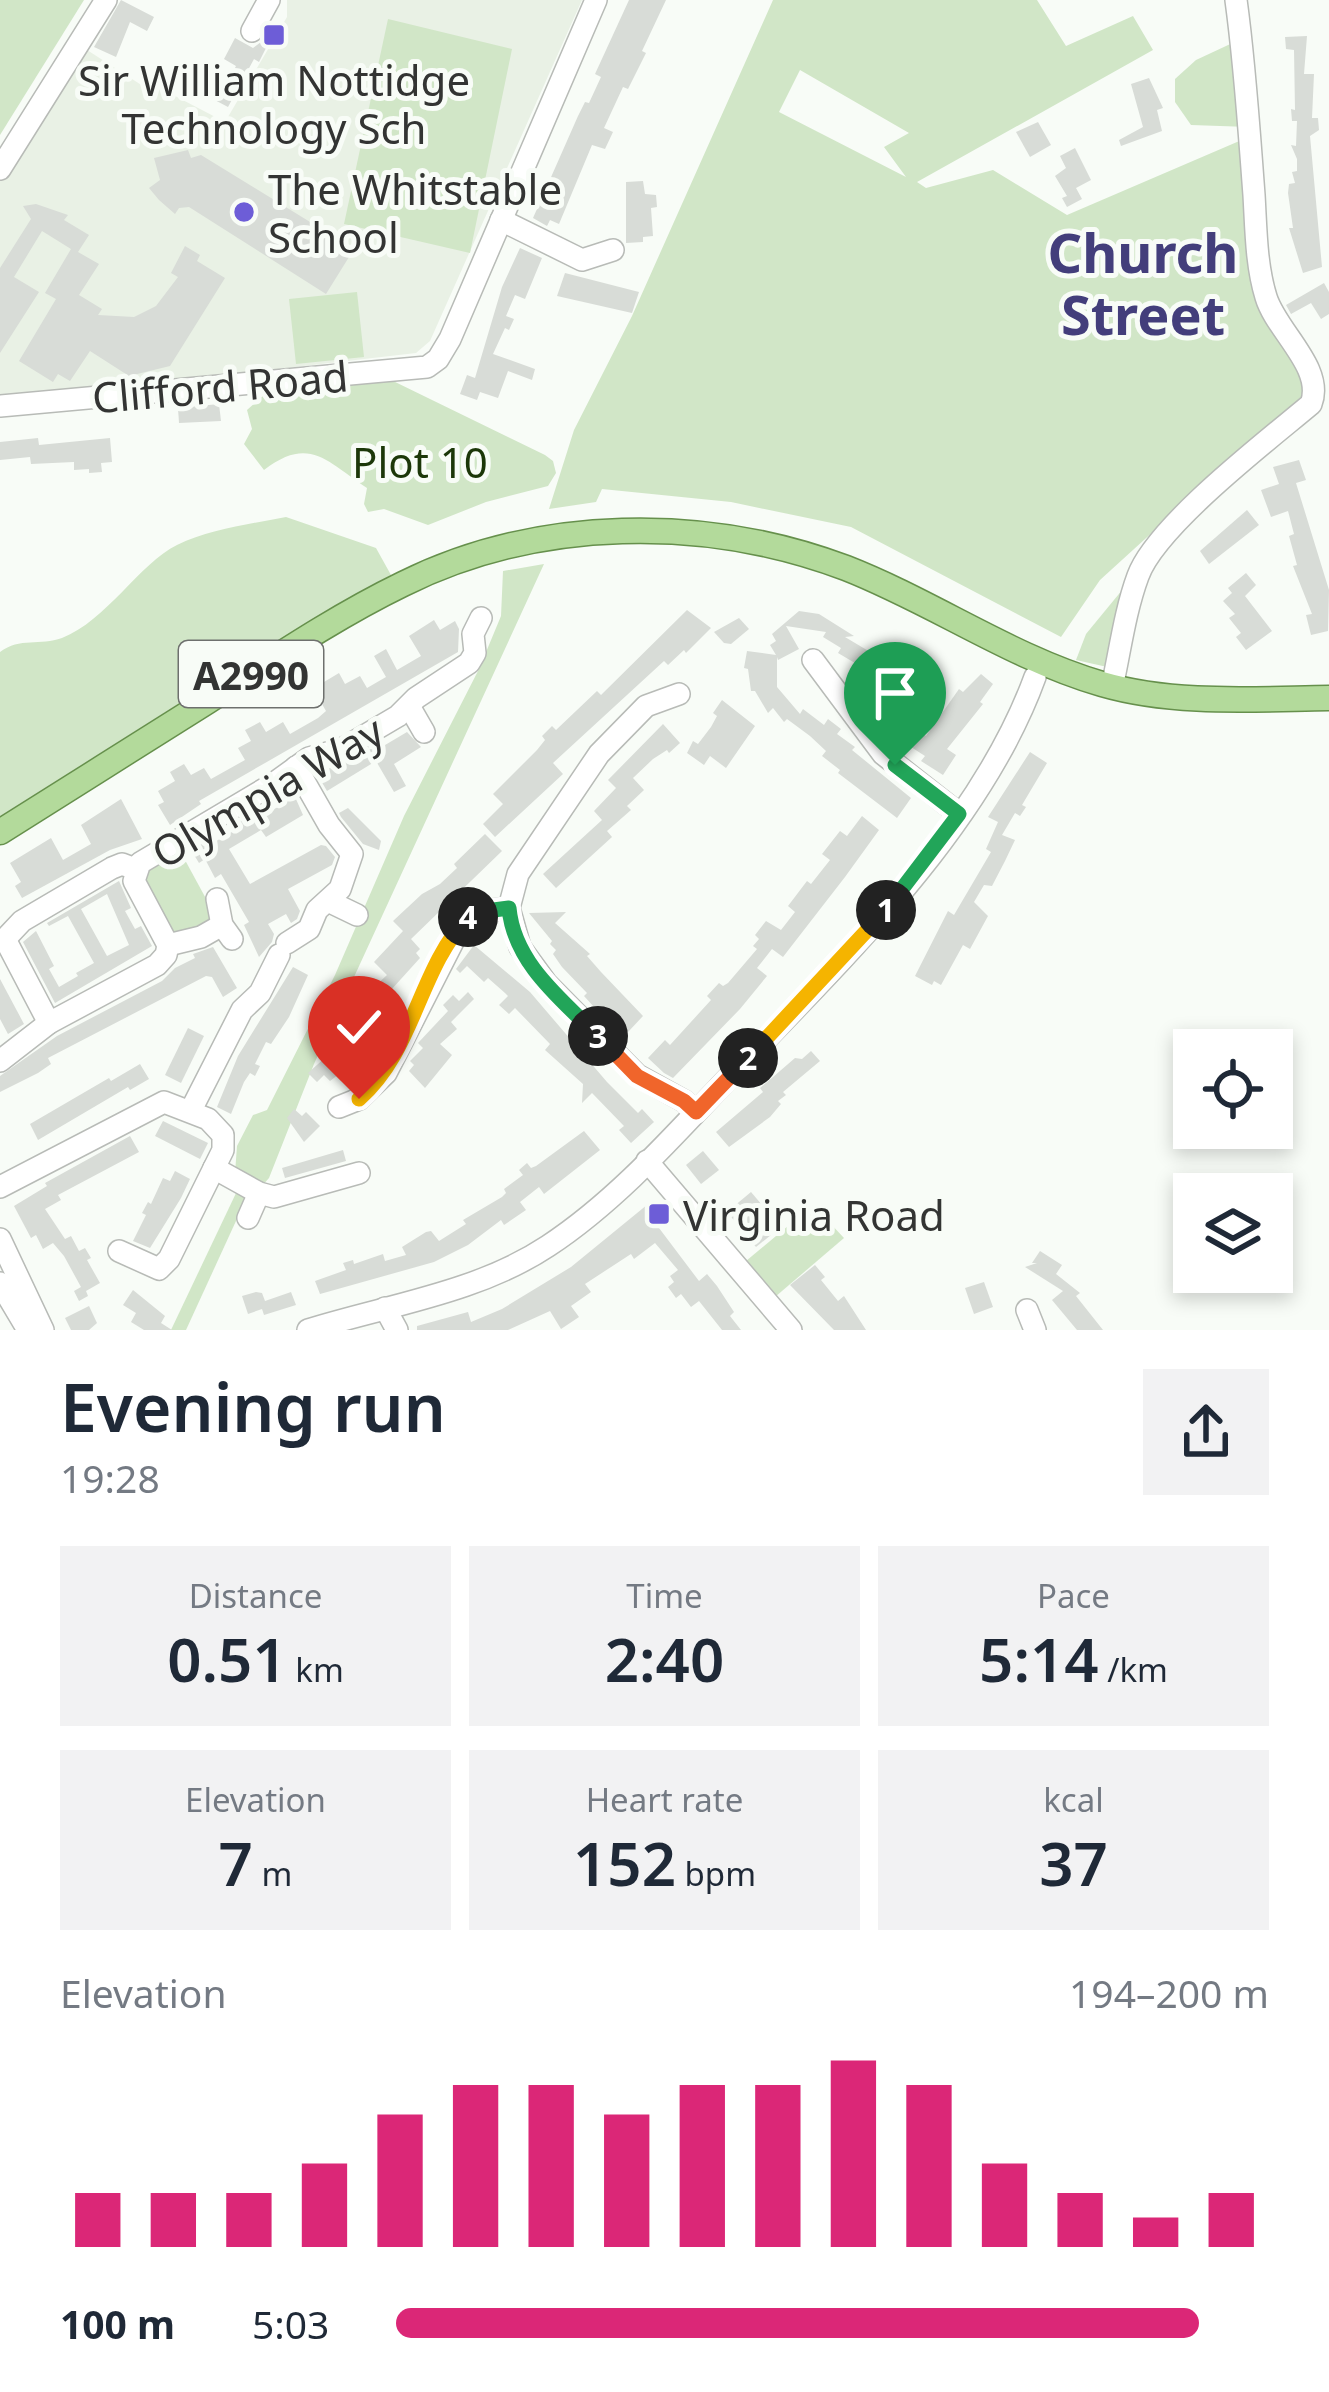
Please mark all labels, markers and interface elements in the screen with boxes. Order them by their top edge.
marker: Sir William Nottidge Technology Sch [261,22,287,48]
place label: Sir William Nottidge Technology Sch [78,51,470,156]
place label: The Whitstable School [268,160,562,265]
marker: The Whitstable School [231,199,257,225]
district label: Church Street [1048,215,1238,351]
street label: Clifford Road [90,346,350,426]
park label: Plot 10 [352,433,488,490]
road number: A2990 [179,641,323,707]
pin [844,642,946,765]
icon: arrive [862,660,928,726]
street label: Olympia Way [141,701,394,880]
pin: 1 [856,880,916,940]
pin: 4 [438,887,498,947]
text: 1 [877,887,895,932]
text: 4 [459,894,477,939]
pin [308,976,410,1099]
icon: check [326,994,392,1060]
pin: 3 [568,1006,628,1066]
text: 3 [589,1013,607,1058]
pin: 2 [718,1028,778,1088]
map controls [1173,1029,1293,1293]
button: locate [1173,1029,1293,1149]
text: 2 [739,1035,757,1080]
button: layers [1173,1173,1293,1293]
place label: Virginia Road [683,1186,945,1243]
marker: Virginia Road [646,1201,672,1227]
text: Evening run [60,1361,446,1451]
button: share [1143,1369,1269,1495]
text: 19:28 [60,1451,160,1504]
text: Distance [189,1573,322,1618]
text: Time [626,1573,703,1618]
text: Pace [1037,1573,1110,1618]
text: 0.51 [167,1618,287,1700]
text: 2:40 [605,1618,724,1700]
text: 5:14 [979,1618,1099,1700]
text: km [287,1647,344,1692]
text: /km [1099,1647,1168,1692]
text: Elevation [185,1777,326,1822]
text: Heart rate [586,1777,743,1822]
text: kcal [1043,1777,1104,1822]
text: 7 [219,1822,253,1904]
text: 152 [573,1822,676,1904]
text: 37 [1039,1822,1108,1904]
text: m [253,1851,292,1896]
text: bpm [676,1851,756,1896]
text: Elevation [60,1966,227,2019]
text: 194–200 m [1069,1966,1269,2019]
text: 100 m [60,2297,175,2350]
text: 5:03 [252,2297,329,2350]

